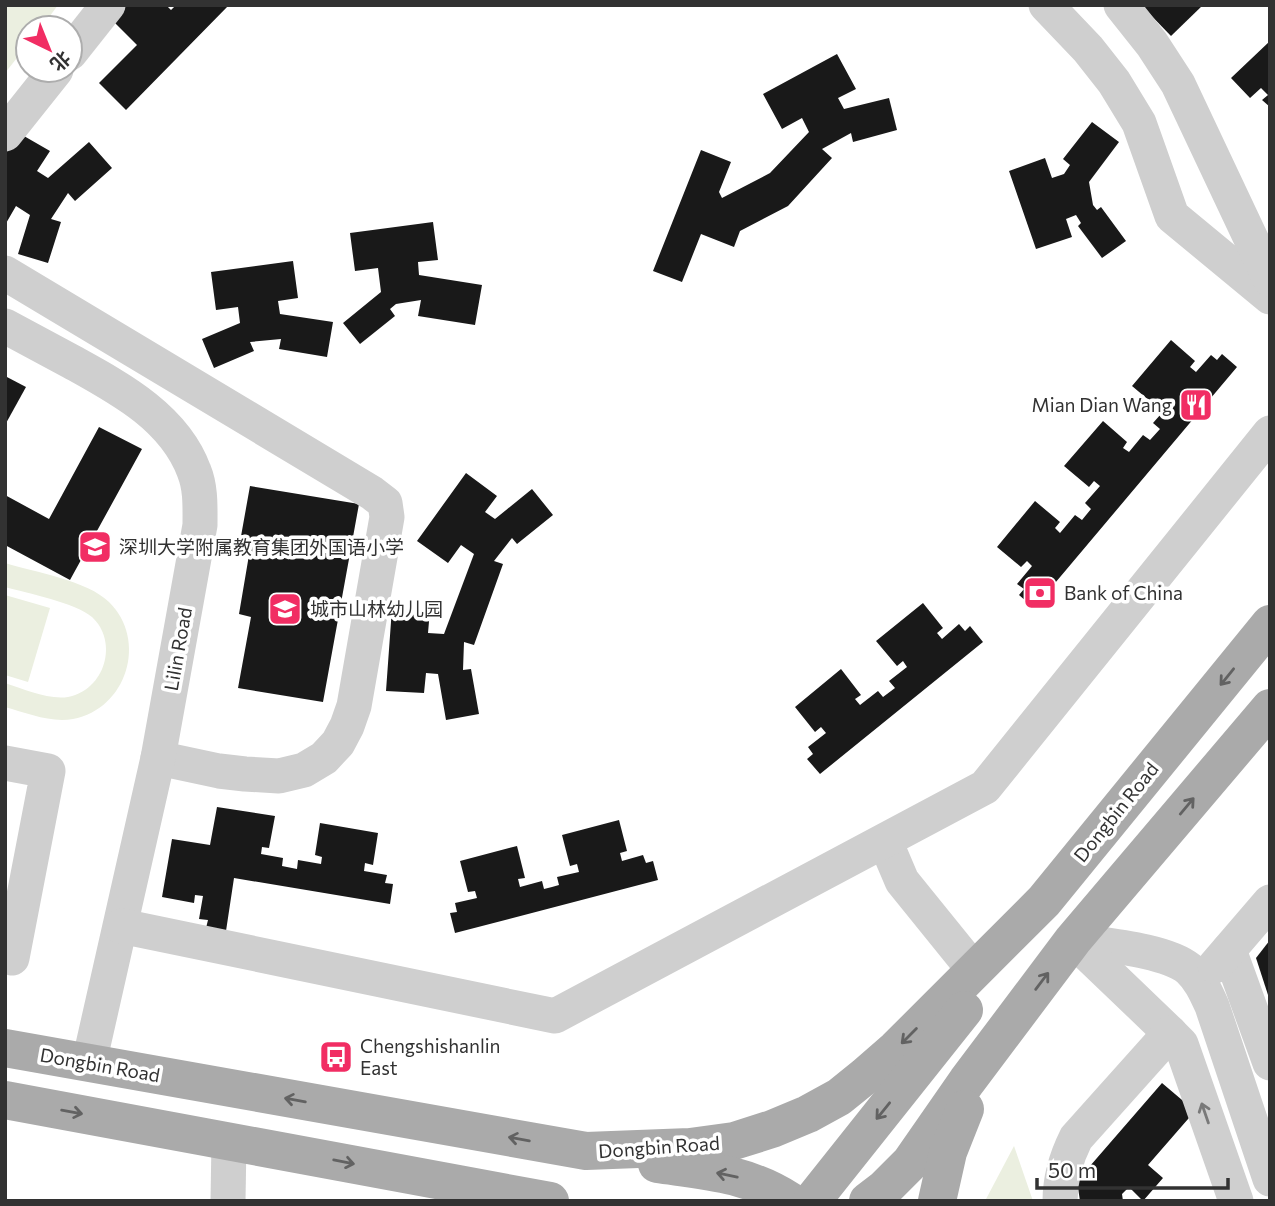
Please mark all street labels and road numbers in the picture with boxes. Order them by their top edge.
street label: Lilin Road [159,605,196,692]
street label: Dongbin Road [1068,757,1163,866]
street label: Dongbin Road [38,1043,162,1086]
street label: Dongbin Road [598,1131,720,1162]

